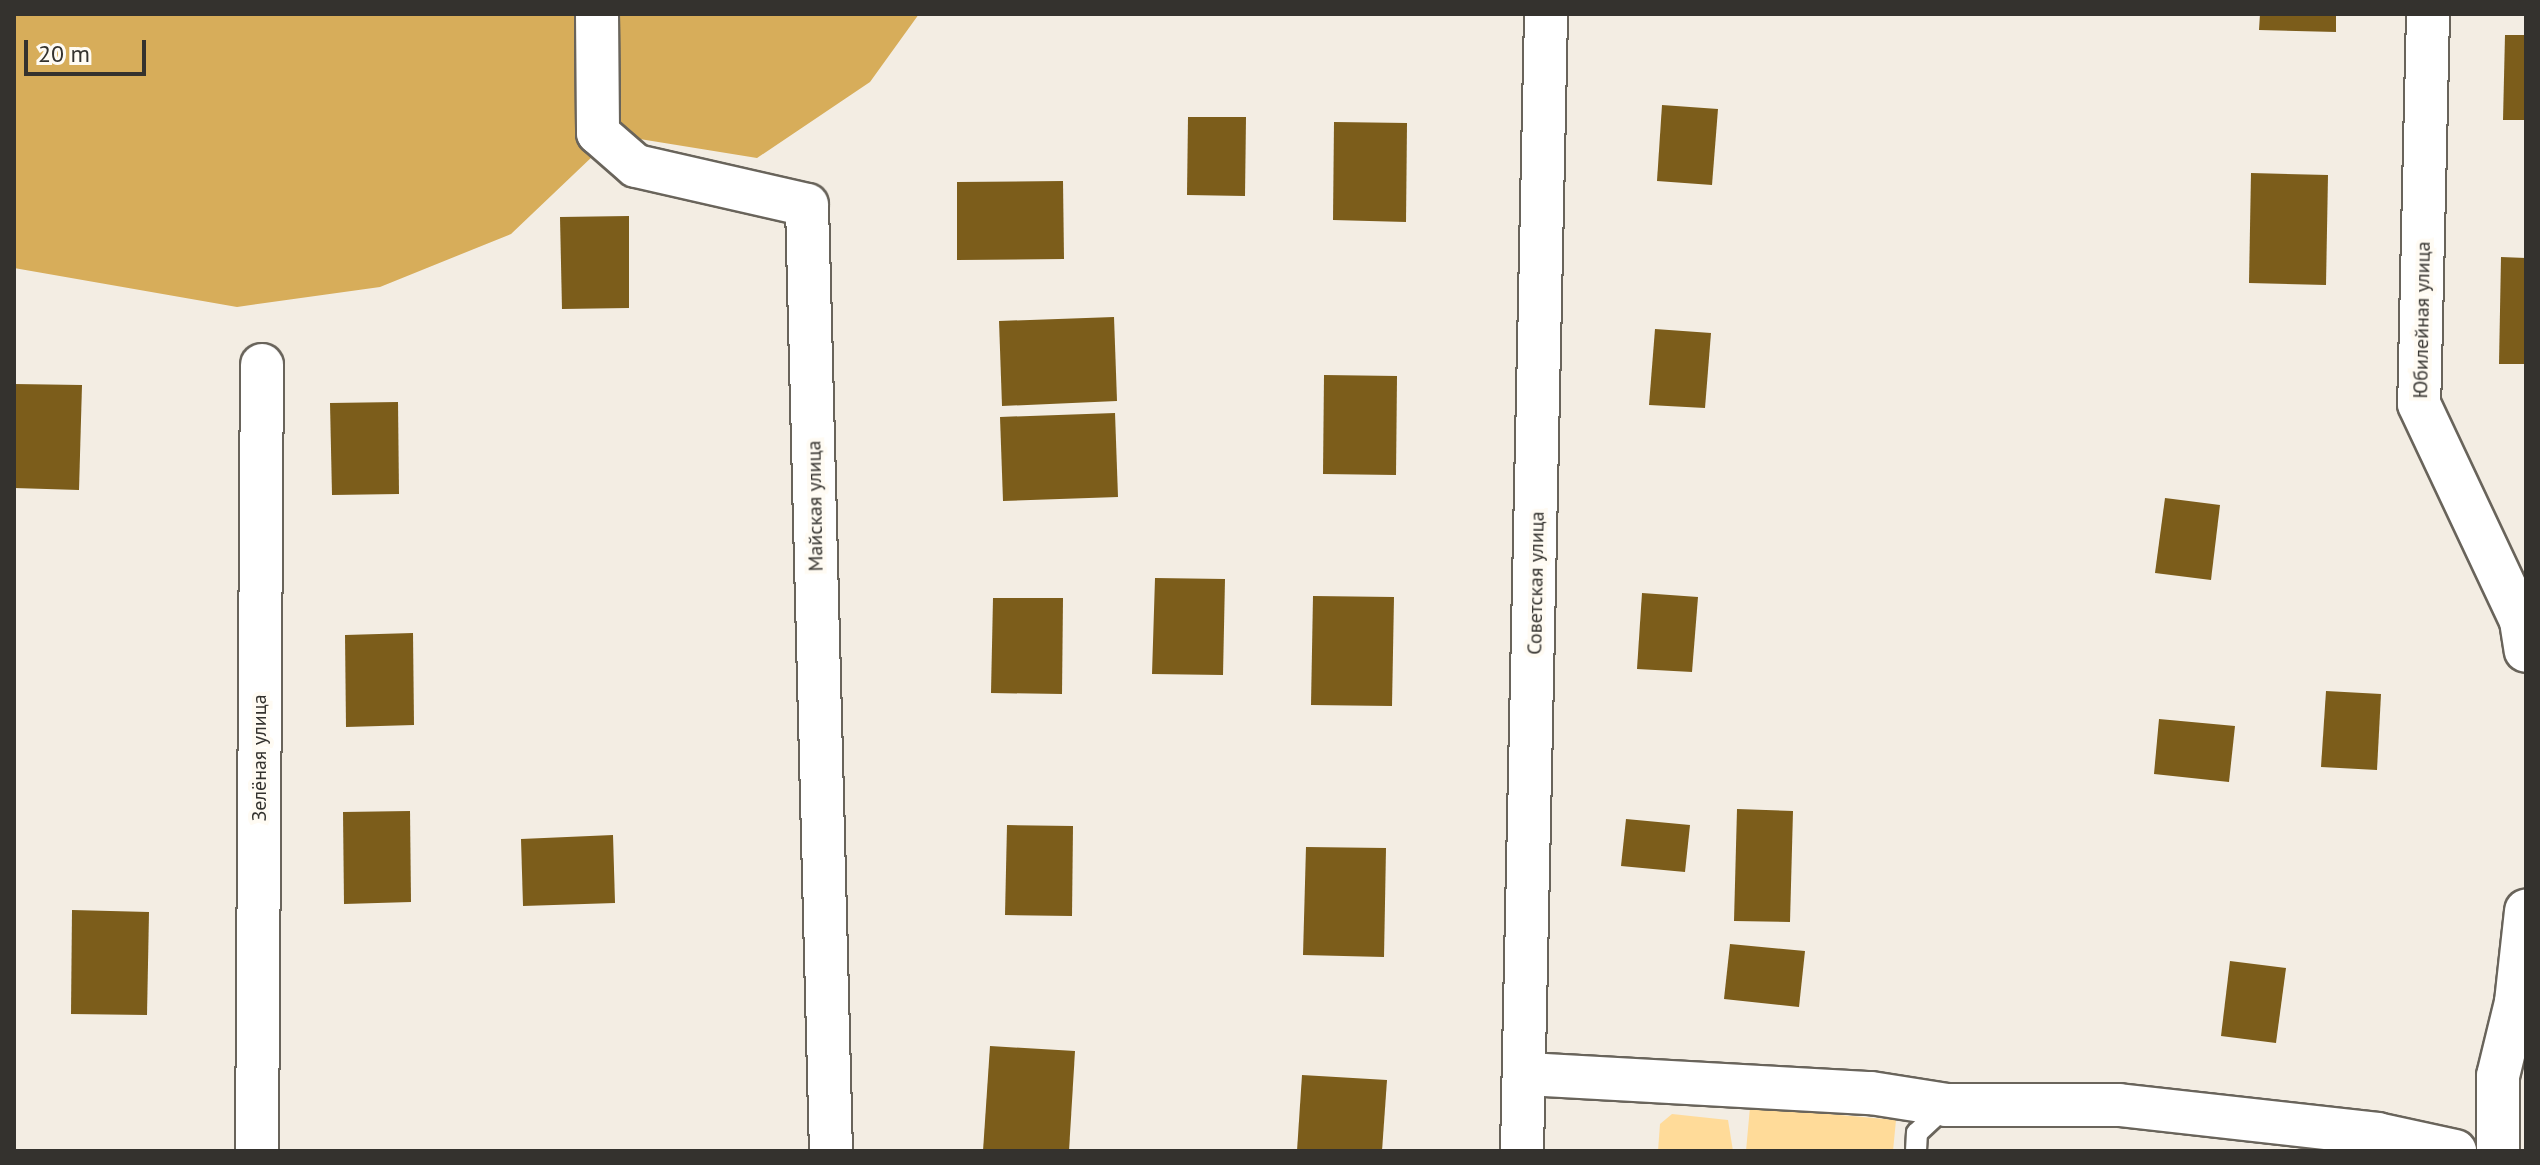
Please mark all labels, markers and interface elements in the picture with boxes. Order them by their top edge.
scale bar [28,24,150,74]
text: 20 m [38,38,90,69]
street label: Юбилейная улица [2409,241,2435,399]
street label: Майская улица [802,440,828,572]
street label: Советская улица [1523,511,1549,655]
street label: Зелёная улица [247,694,271,822]

